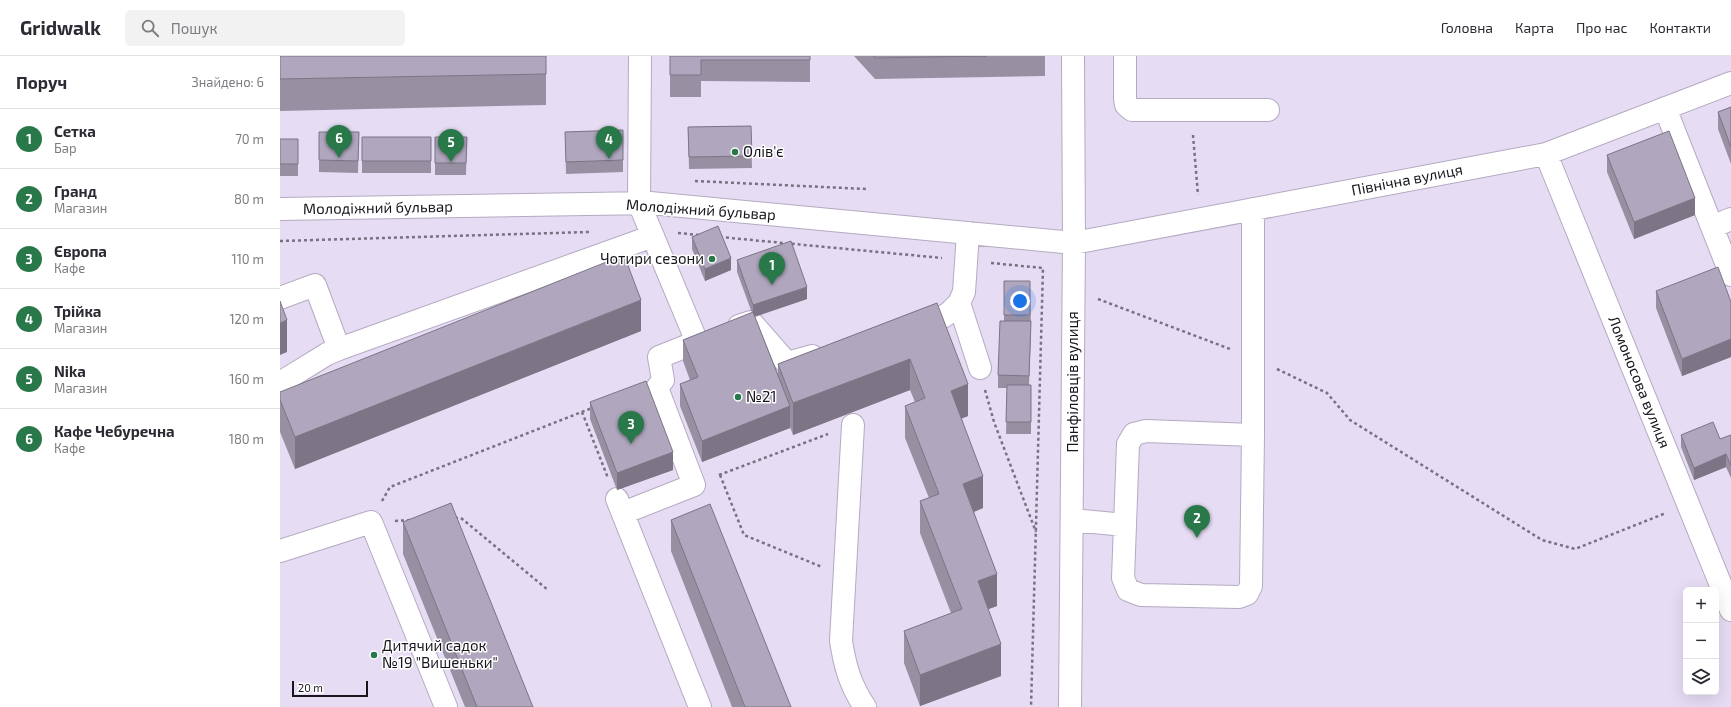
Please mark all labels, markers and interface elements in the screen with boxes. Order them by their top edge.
search box [125,10,405,46]
text: Gridwalk [20,16,101,39]
icon: search [139,17,161,39]
text: Пошук [171,19,217,37]
text: Головна [1441,19,1493,36]
text: Карта [1515,19,1554,36]
text: Про нас [1576,19,1627,36]
text: Контакти [1649,19,1711,36]
text: Поруч [16,72,67,92]
text: Знайдено: 6 [191,74,264,90]
text: Сетка [54,122,96,140]
pin: 6 [326,125,352,158]
pin: 4 [596,126,622,159]
pin: 5 [438,129,464,162]
text: 1 [26,131,32,147]
text: 70 m [235,131,264,147]
text: Бар [54,140,77,156]
place label: Олів'є [743,142,784,160]
marker: Олів'є [730,147,740,157]
street label: Північна вулиця [1350,159,1464,200]
text: Гранд [54,182,97,200]
text: 2 [25,191,33,207]
text: 80 m [234,191,264,207]
street label: Молодіжний бульвар [626,195,777,224]
street label: Молодіжний бульвар [303,197,453,218]
text: Магазин [54,200,107,216]
text: Європа [54,242,107,260]
place label: Чотири сезони [600,249,704,267]
text: 3 [25,251,33,267]
text: 110 m [232,251,264,267]
pin: 1 [759,252,785,285]
marker: Чотири сезони [707,254,717,264]
text: Кафе [54,260,85,276]
your location [1010,291,1030,311]
text: Трійка [54,302,101,320]
text: 4 [25,311,33,327]
text: 120 m [229,311,264,327]
street label: Панфіловців вулиця [1063,311,1082,453]
street label: Ломоносова вулиця [1604,313,1675,451]
text: Магазин [54,320,107,336]
text: Nika [54,362,86,380]
text: 5 [25,371,33,387]
text: 160 m [229,371,264,387]
text: Магазин [54,380,107,396]
place label: №21 [746,387,776,405]
marker: №21 [733,392,743,402]
pin: 3 [618,411,644,444]
text: Кафе Чебуречна [54,422,175,440]
text: 6 [25,431,33,447]
text: 180 m [229,431,264,447]
text: Кафе [54,440,85,456]
pin: 2 [1184,505,1210,538]
map controls [1683,587,1719,695]
button: + [1683,587,1719,623]
button: − [1683,623,1719,659]
place label: Дитячий садок №19 "Вишеньки" [382,636,498,671]
marker: Дитячий садок №19 "Вишеньки" [369,650,379,660]
button: layers [1683,659,1719,695]
scale bar [292,679,368,698]
text: 20 m [298,681,323,694]

